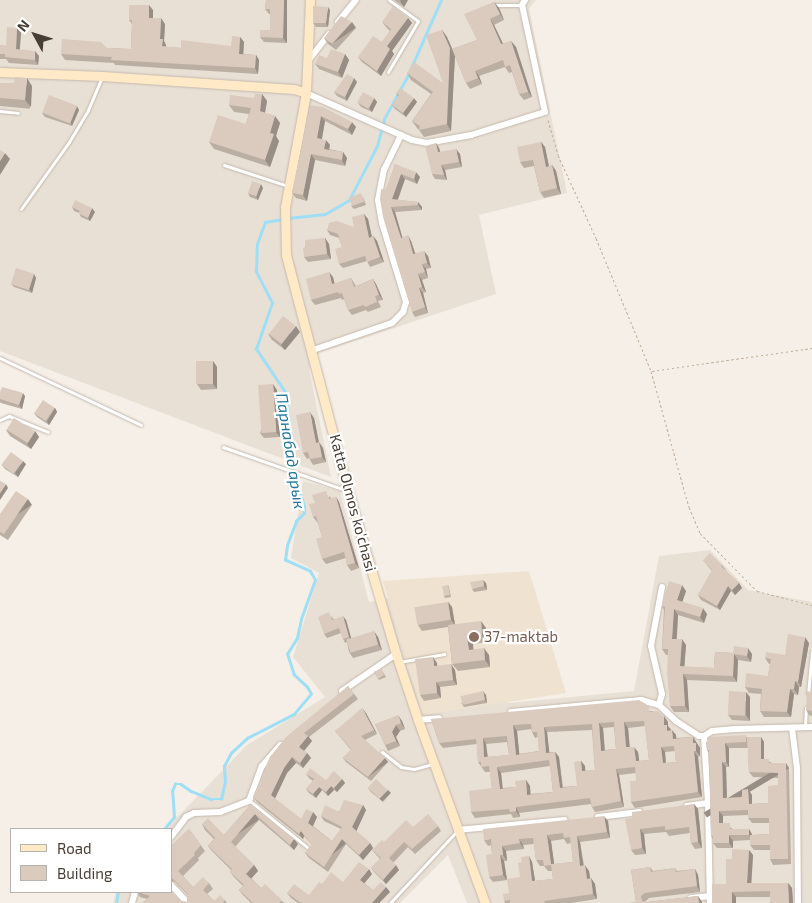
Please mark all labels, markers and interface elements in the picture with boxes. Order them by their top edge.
north arrow [10,10,60,60]
text: N [13,16,33,35]
water label: Парнабад арык [272,392,310,510]
street label: Katta Olmos ko'chasi [326,432,380,574]
place label: 37-maktab [484,628,558,646]
marker: 37-maktab [468,631,480,643]
legend [10,828,172,893]
text: Road [57,839,92,857]
text: Building [57,864,112,882]

